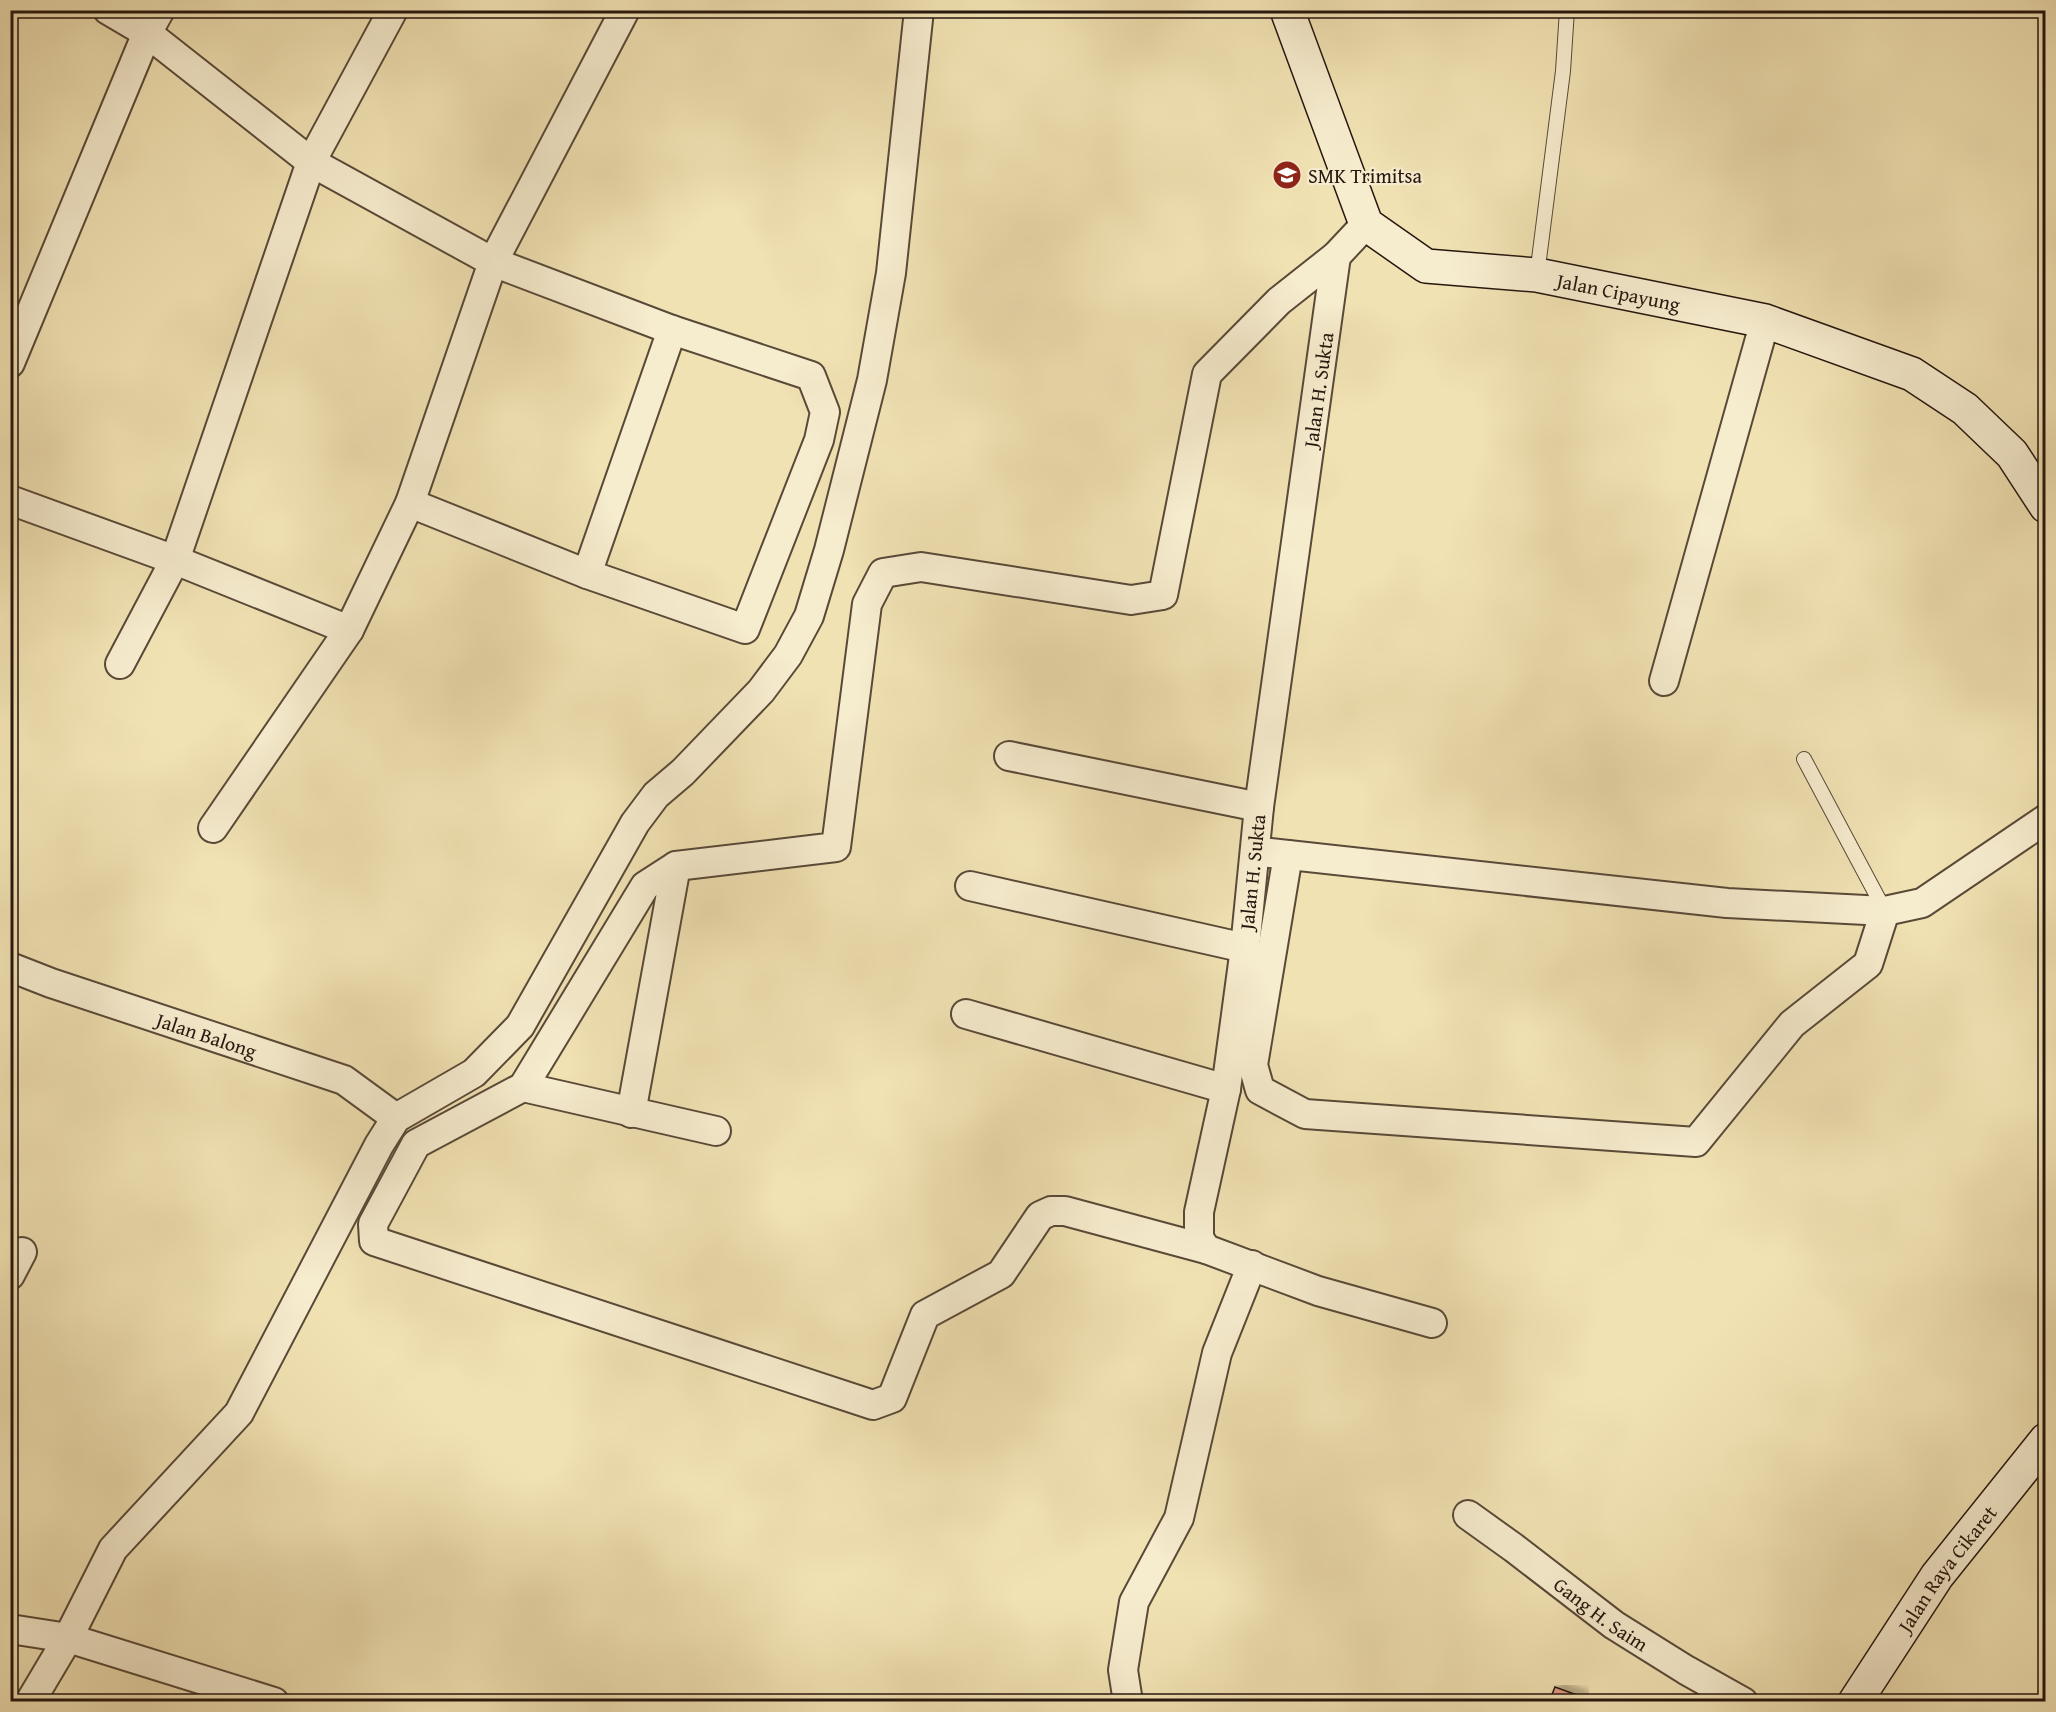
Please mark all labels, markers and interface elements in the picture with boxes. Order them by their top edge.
school or university icon: SMK Trimitsa [1271,159,1303,191]
place label: SMK Trimitsa [1308,161,1422,190]
street label: Jalan Cipayung [1551,264,1683,318]
street label: Jalan H. Sukta [1295,330,1341,453]
street label: Jalan H. Sukta [1231,812,1273,934]
street label: Jalan Balong [150,1003,261,1065]
street label: Jalan Raya Cikaret [1888,1499,2003,1640]
street label: Gang H. Saim [1548,1570,1655,1658]

